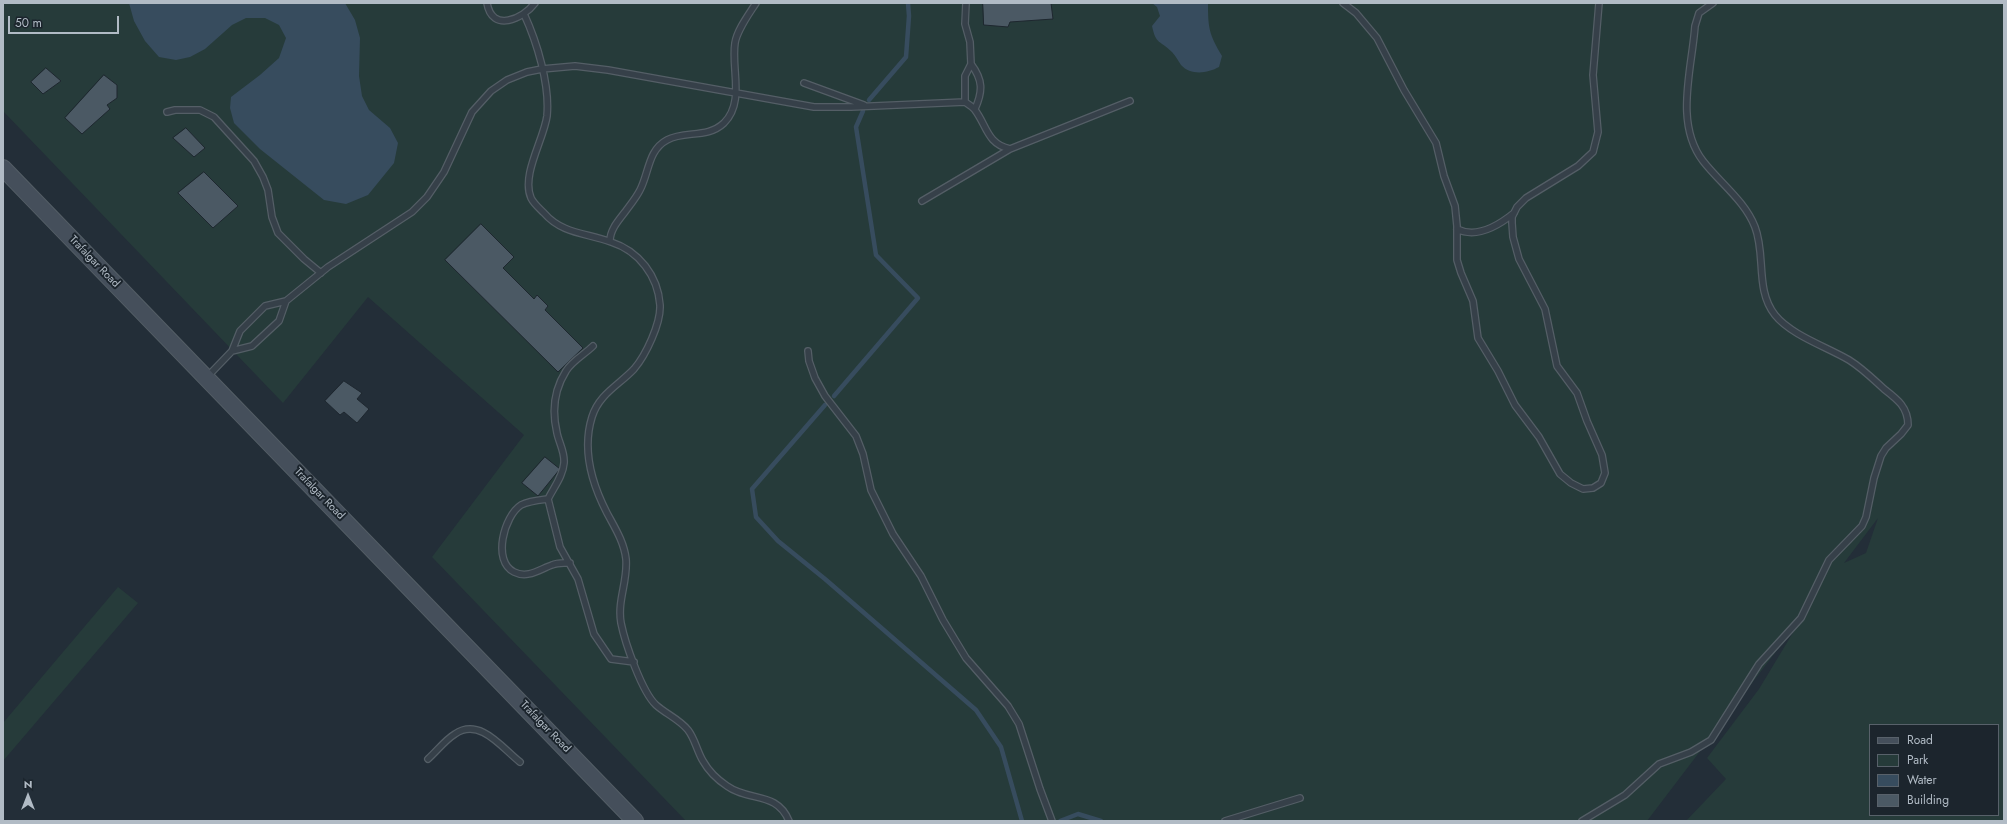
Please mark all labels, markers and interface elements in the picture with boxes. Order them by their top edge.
scale bar [10,8,121,34]
text: 50 m [15,14,42,32]
street label: Trafalgar Road [66,233,122,291]
street label: Trafalgar Road [291,465,347,523]
street label: Trafalgar Road [517,698,573,756]
legend [1869,724,1999,816]
text: Road [1907,731,1933,749]
text: Park [1907,751,1928,769]
text: Water [1907,771,1937,789]
north arrow [8,776,48,816]
text: N [24,776,32,792]
text: Building [1907,791,1949,809]

